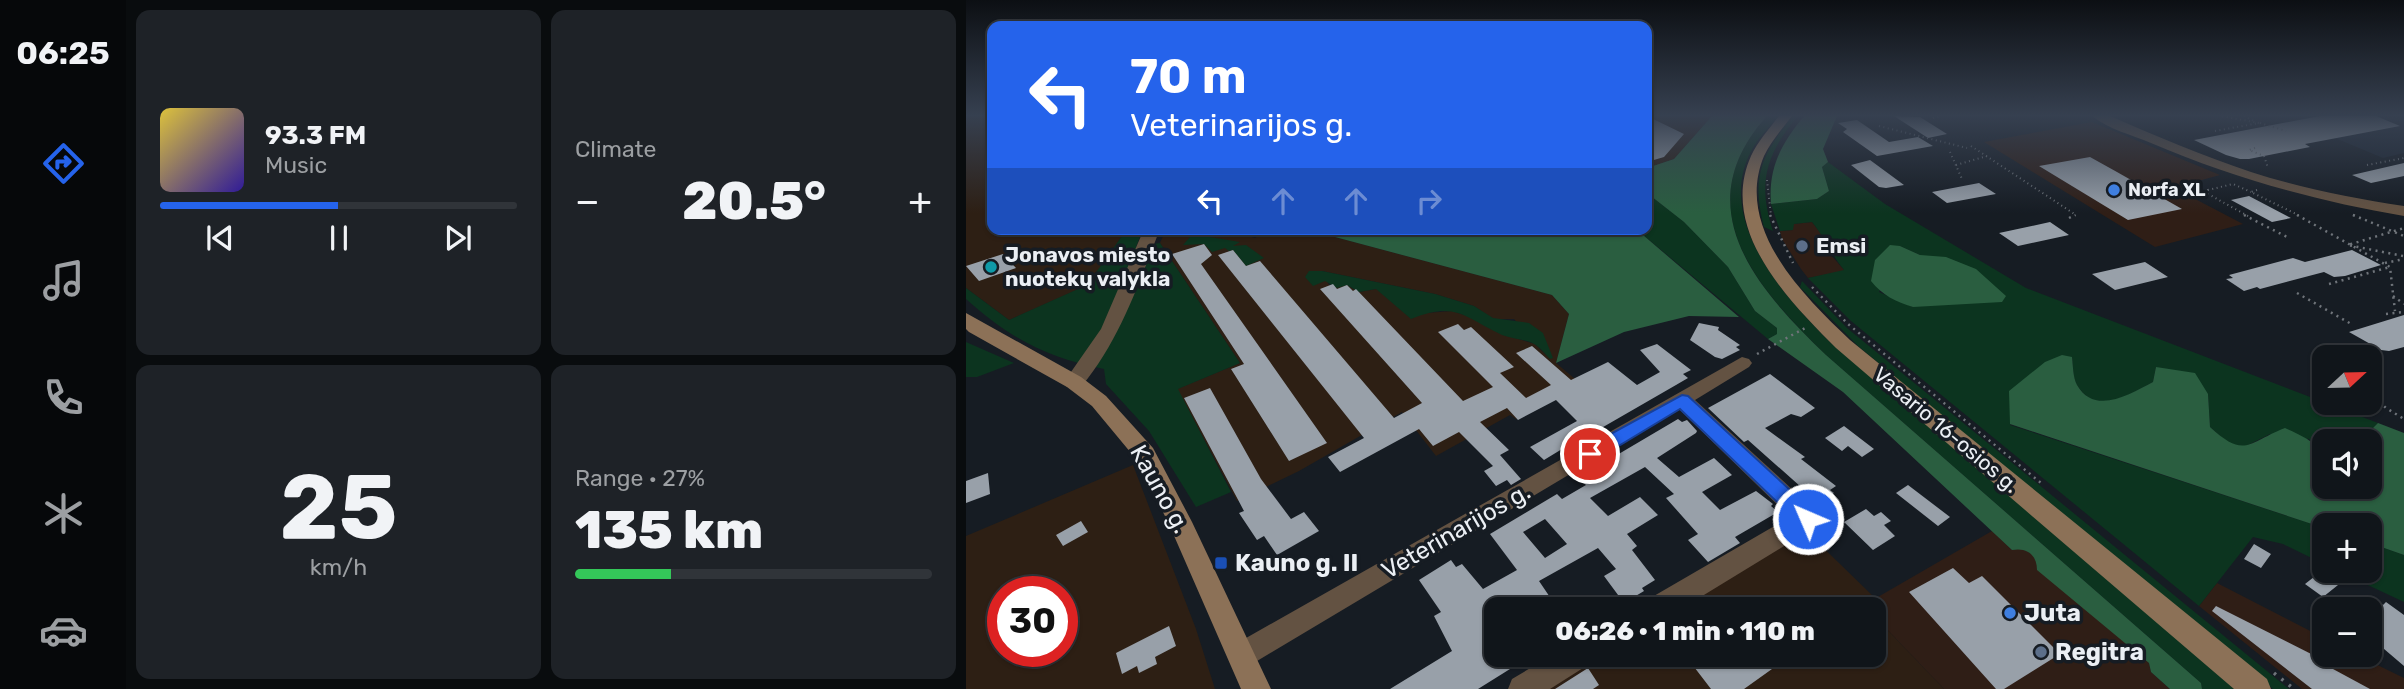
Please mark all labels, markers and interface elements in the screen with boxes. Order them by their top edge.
text: 06:25 [16,34,110,72]
text: 70 m [1130,47,1247,105]
icon: left [1015,49,1106,140]
text: Veterinarijos g. [1130,106,1352,144]
text: 93.3 FM [265,120,366,151]
text: Climate [575,135,656,163]
icon: directions [39,139,88,188]
text: Music [265,151,327,179]
text: 20.5° [682,170,826,232]
text: − [575,178,600,224]
text: + [908,178,932,224]
place label: Norfa XL [2128,179,2206,201]
icon: left [1191,182,1229,220]
icon: ahead [1264,182,1302,220]
icon: ahead [1337,182,1375,220]
icon: right [1410,182,1448,220]
marker: Norfa XL [2106,182,2122,198]
icon: previous [201,219,239,257]
icon: pause [320,219,358,257]
icon: next [439,219,477,257]
place label: Emsi [1816,233,1866,258]
marker: Emsi [1794,238,1810,254]
place label: Jonavos miesto nuotekų valykla [1005,242,1170,291]
icon: music [39,256,88,305]
marker: Jonavos miesto nuotekų valykla [983,259,999,275]
north arrow [2312,345,2382,415]
map controls [2312,345,2382,667]
street label: Vasario 16-osios g. [1869,362,2024,498]
icon: phone [39,373,88,422]
pin [1560,424,1620,484]
button: sound [2312,429,2382,499]
icon: arrive [1571,435,1609,473]
street label: Kauno g. [1124,440,1196,538]
text: 25 [280,453,397,561]
text: Range · 27% [575,464,705,492]
street label: Veterinarijos g. [1377,477,1535,585]
position arrow [1771,482,1845,556]
icon: climate [39,489,88,538]
text: 135 km [575,499,763,561]
button: + [2312,513,2382,583]
place label: Kauno g. II [1235,549,1358,577]
text: km/h [310,553,367,581]
marker: Kauno g. II [1213,555,1229,571]
speed limit sign: 30 [987,576,1078,667]
button: − [2312,597,2382,667]
place label: Juta [2024,599,2081,627]
marker: Juta [2002,605,2018,621]
icon: car [39,606,88,655]
text: 06:26 · 1 min · 110 m [1555,616,1815,647]
place label: Regitra [2055,638,2144,666]
marker: Regitra [2033,644,2049,660]

